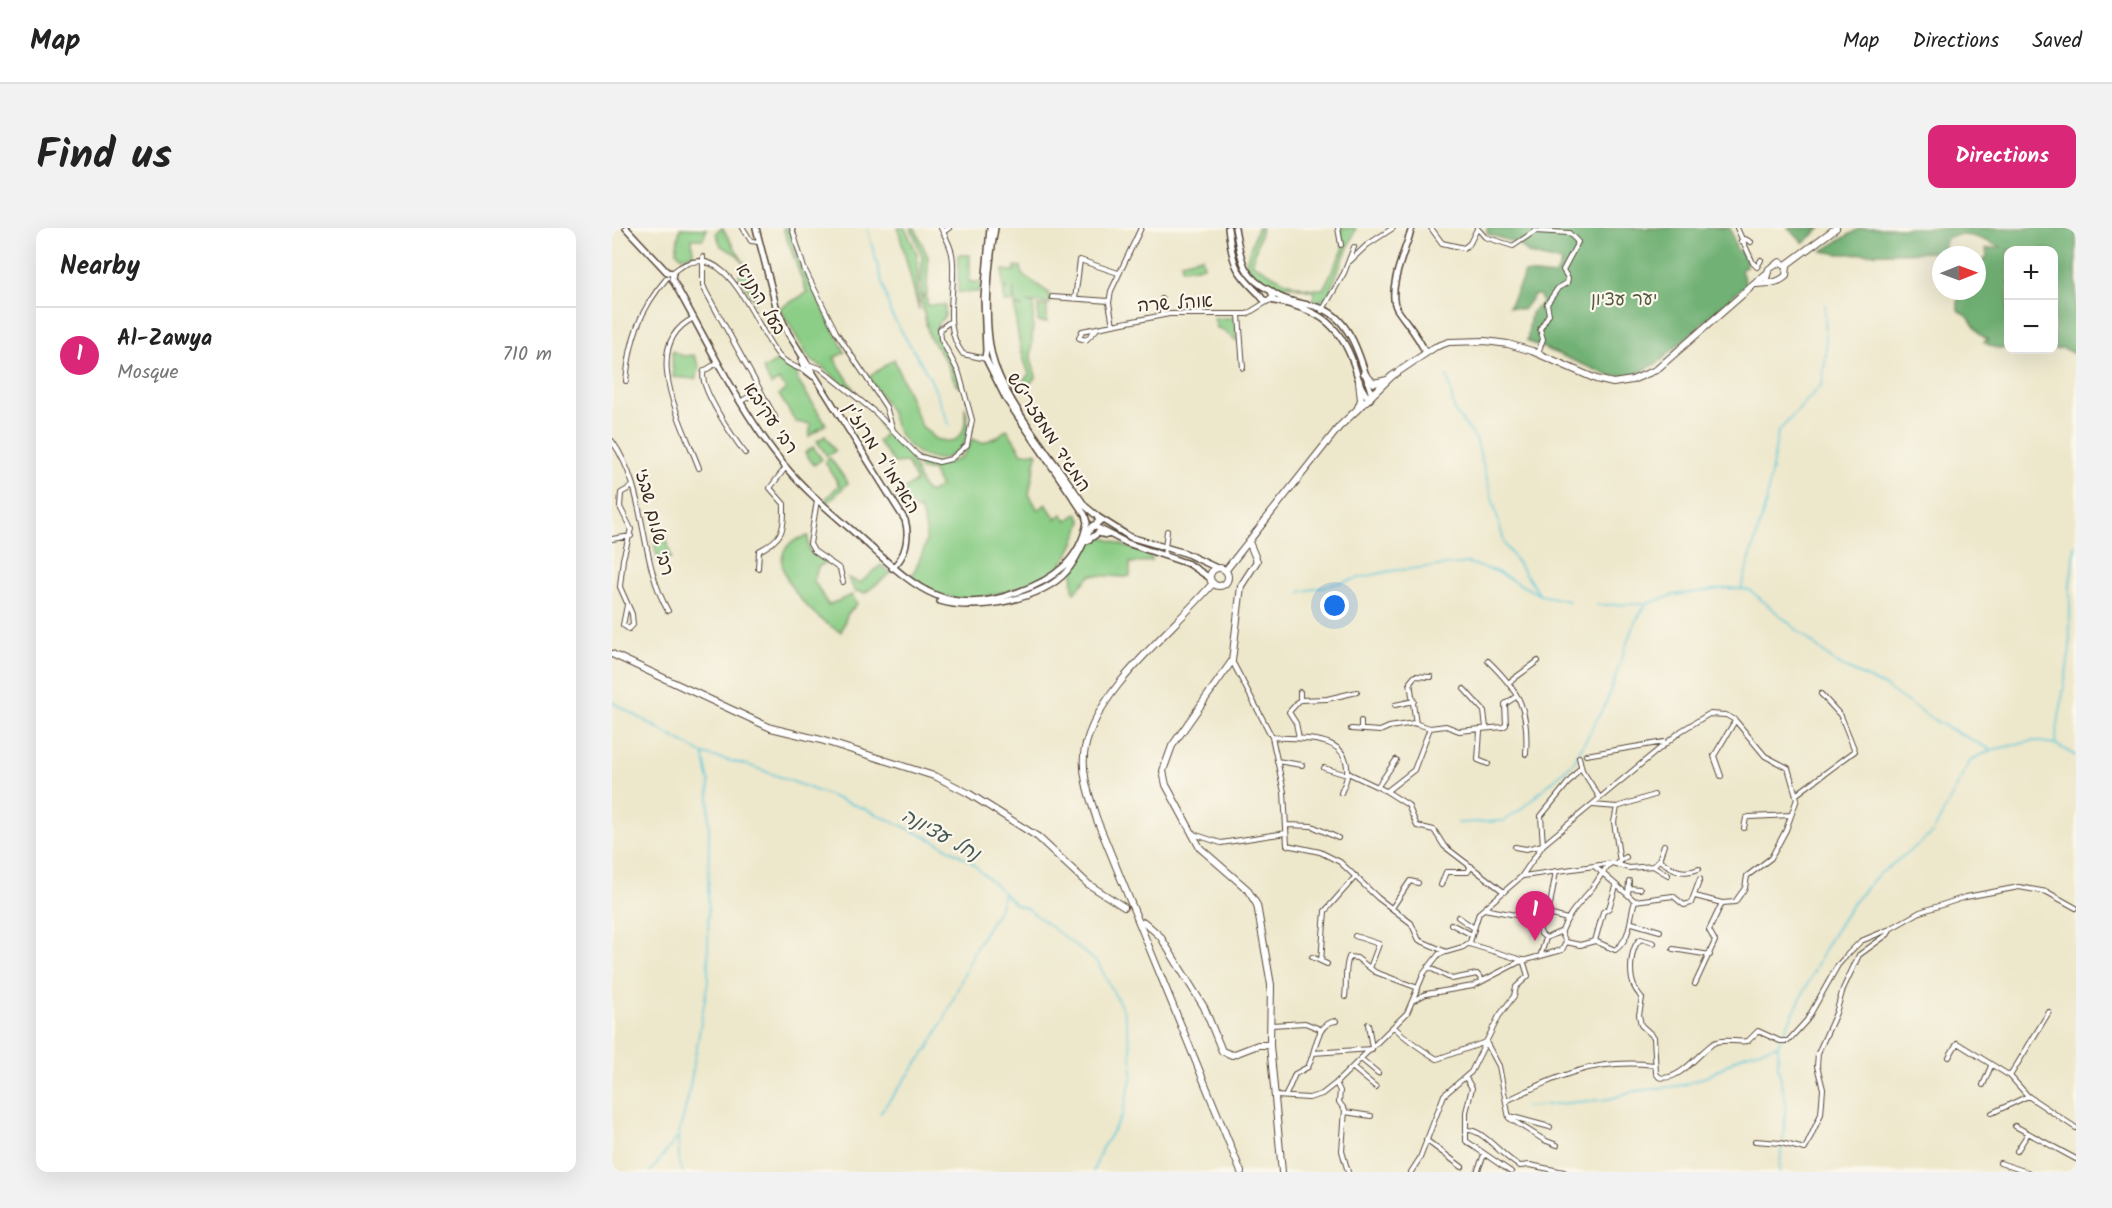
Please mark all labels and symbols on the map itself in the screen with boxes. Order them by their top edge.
north arrow [1932,246,1986,300]
street label: בעל התניא [727,258,793,341]
park label: יער עציון [1591,286,1657,315]
street label: אוהל שרה [1136,287,1214,322]
street label: המגיד ממעזריטש [998,367,1097,499]
street label: רבי עקיבא [735,377,804,461]
street label: האדמו"ר מרוז'ין [835,397,927,520]
street label: רבי שלום שבזי [626,466,681,579]
your location [1320,591,1349,620]
water label: נחל עציונה [895,801,986,871]
pin: 1 [1516,892,1554,941]

